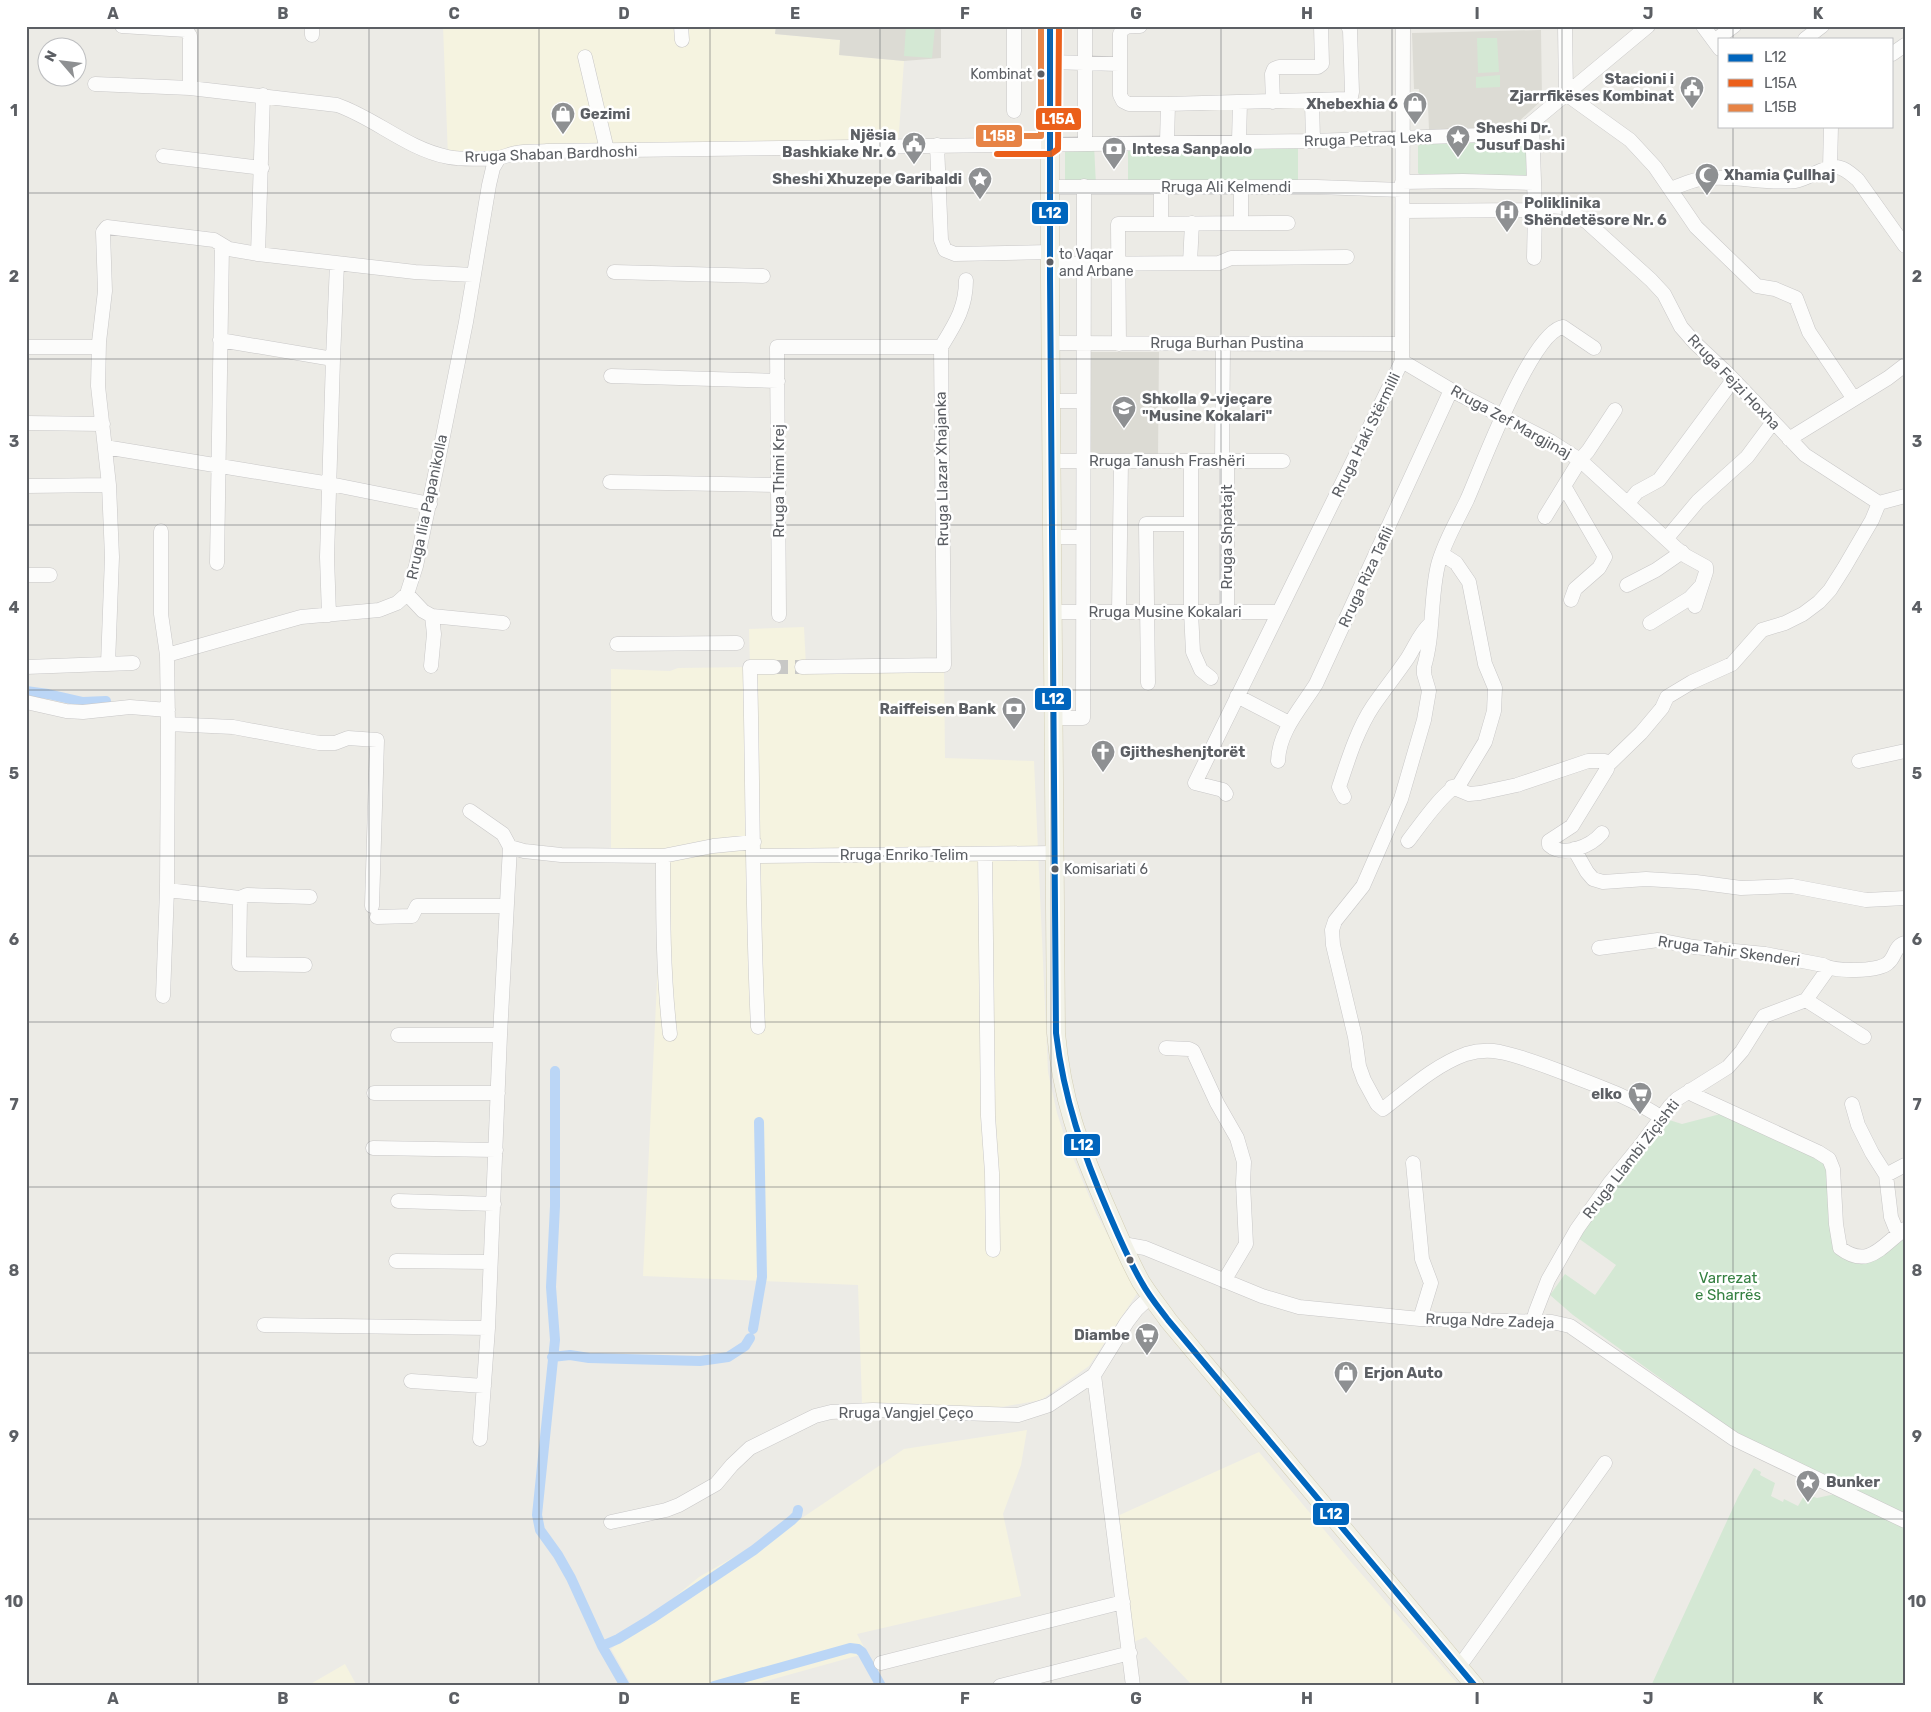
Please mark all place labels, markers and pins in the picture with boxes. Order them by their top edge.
place label: Kombinat [970,66,1033,83]
marker: Kombinat [1036,69,1046,79]
place label: Stacioni i Zjarrfikëses Kombinat [1509,70,1674,105]
public building icon: Stacioni i Zjarrfikëses Kombinat [1679,75,1705,109]
shop icon: Xhebexhia 6 [1402,91,1428,125]
place label: Xhebexhia 6 [1306,95,1398,113]
shop icon: Gezimi [550,101,576,135]
place label: Gezimi [580,105,630,123]
place label: Sheshi Dr. Jusuf Dashi [1476,119,1565,154]
place icon: Sheshi Dr. Jusuf Dashi [1445,124,1471,158]
place label: Njësia Bashkiake Nr. 6 [782,126,896,161]
public building icon: Njësia Bashkiake Nr. 6 [901,131,927,165]
bank icon: Intesa Sanpaolo [1101,136,1127,170]
place label: Intesa Sanpaolo [1132,140,1252,158]
mosque icon: Xhamia Çullhaj [1694,162,1720,196]
place icon: Sheshi Xhuzepe Garibaldi [967,166,993,200]
place label: Xhamia Çullhaj [1724,166,1835,184]
place label: Sheshi Xhuzepe Garibaldi [772,170,962,188]
place label: Poliklinika Shëndetësore Nr. 6 [1524,194,1667,229]
hospital icon: Poliklinika Shëndetësore Nr. 6 [1494,199,1520,233]
place label: to Vaqar and Arbane [1059,246,1134,280]
marker: to Vaqar and Arbane [1045,257,1055,267]
place label: Shkolla 9-vjeçare "Musine Kokalari" [1142,390,1273,425]
school or university icon: Shkolla 9-vjeçare "Musine Kokalari" [1111,395,1137,429]
bank icon: Raiffeisen Bank [1001,696,1027,730]
place label: Raiffeisen Bank [879,700,996,718]
church icon: Gjitheshenjtorët [1090,739,1116,773]
place label: Gjitheshenjtorët [1120,743,1245,761]
place label: Komisariati 6 [1064,861,1148,878]
marker: Komisariati 6 [1050,864,1060,874]
supermarket icon: elko [1627,1081,1653,1115]
place label: elko [1591,1085,1622,1103]
unlabelled marker [1125,1255,1135,1265]
supermarket icon: Diambe [1134,1322,1160,1356]
place label: Diambe [1074,1326,1130,1344]
shop icon: Erjon Auto [1333,1360,1359,1394]
place label: Erjon Auto [1364,1364,1443,1382]
place icon: Bunker [1795,1469,1821,1503]
place label: Bunker [1826,1473,1880,1491]

